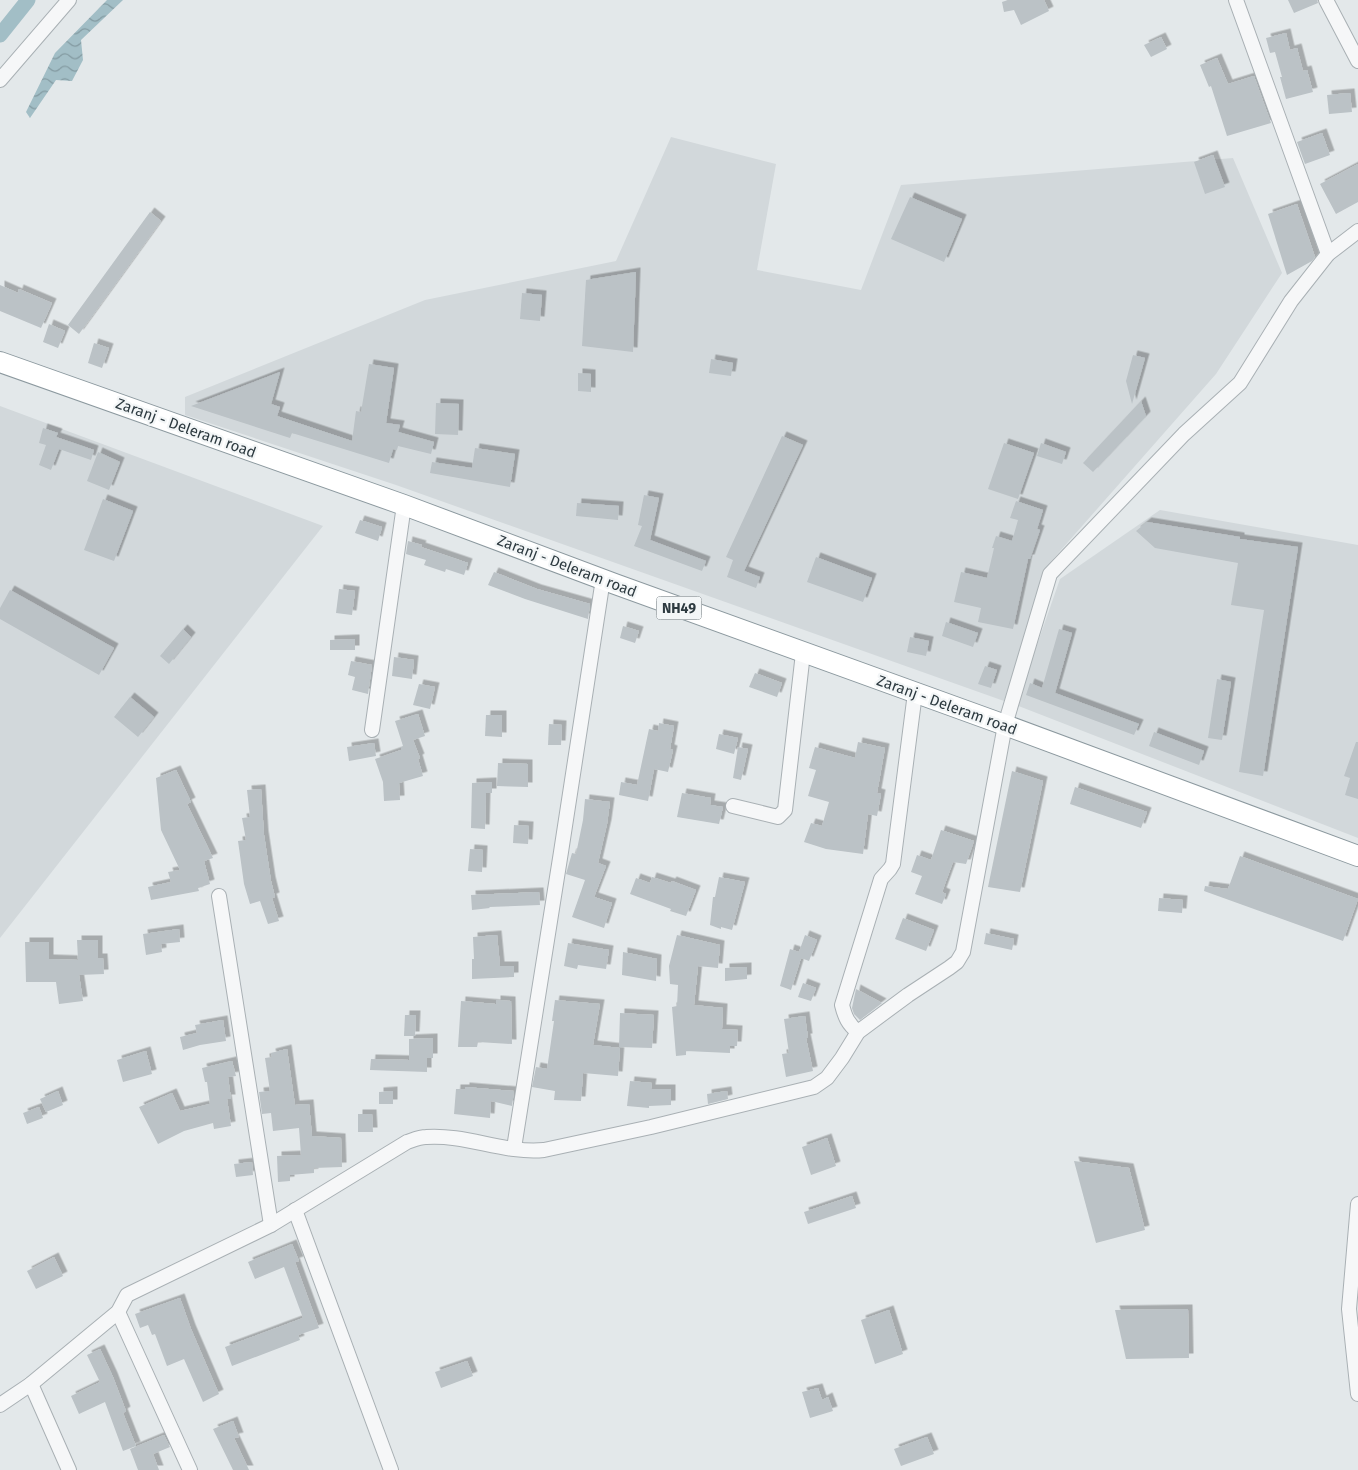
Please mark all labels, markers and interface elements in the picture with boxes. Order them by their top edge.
street label: Zaranj - Deleram road [113,394,259,462]
street label: Zaranj - Deleram road [495,531,639,601]
road number: NH49 [656,596,702,620]
street label: Zaranj - Deleram road [874,671,1020,739]

